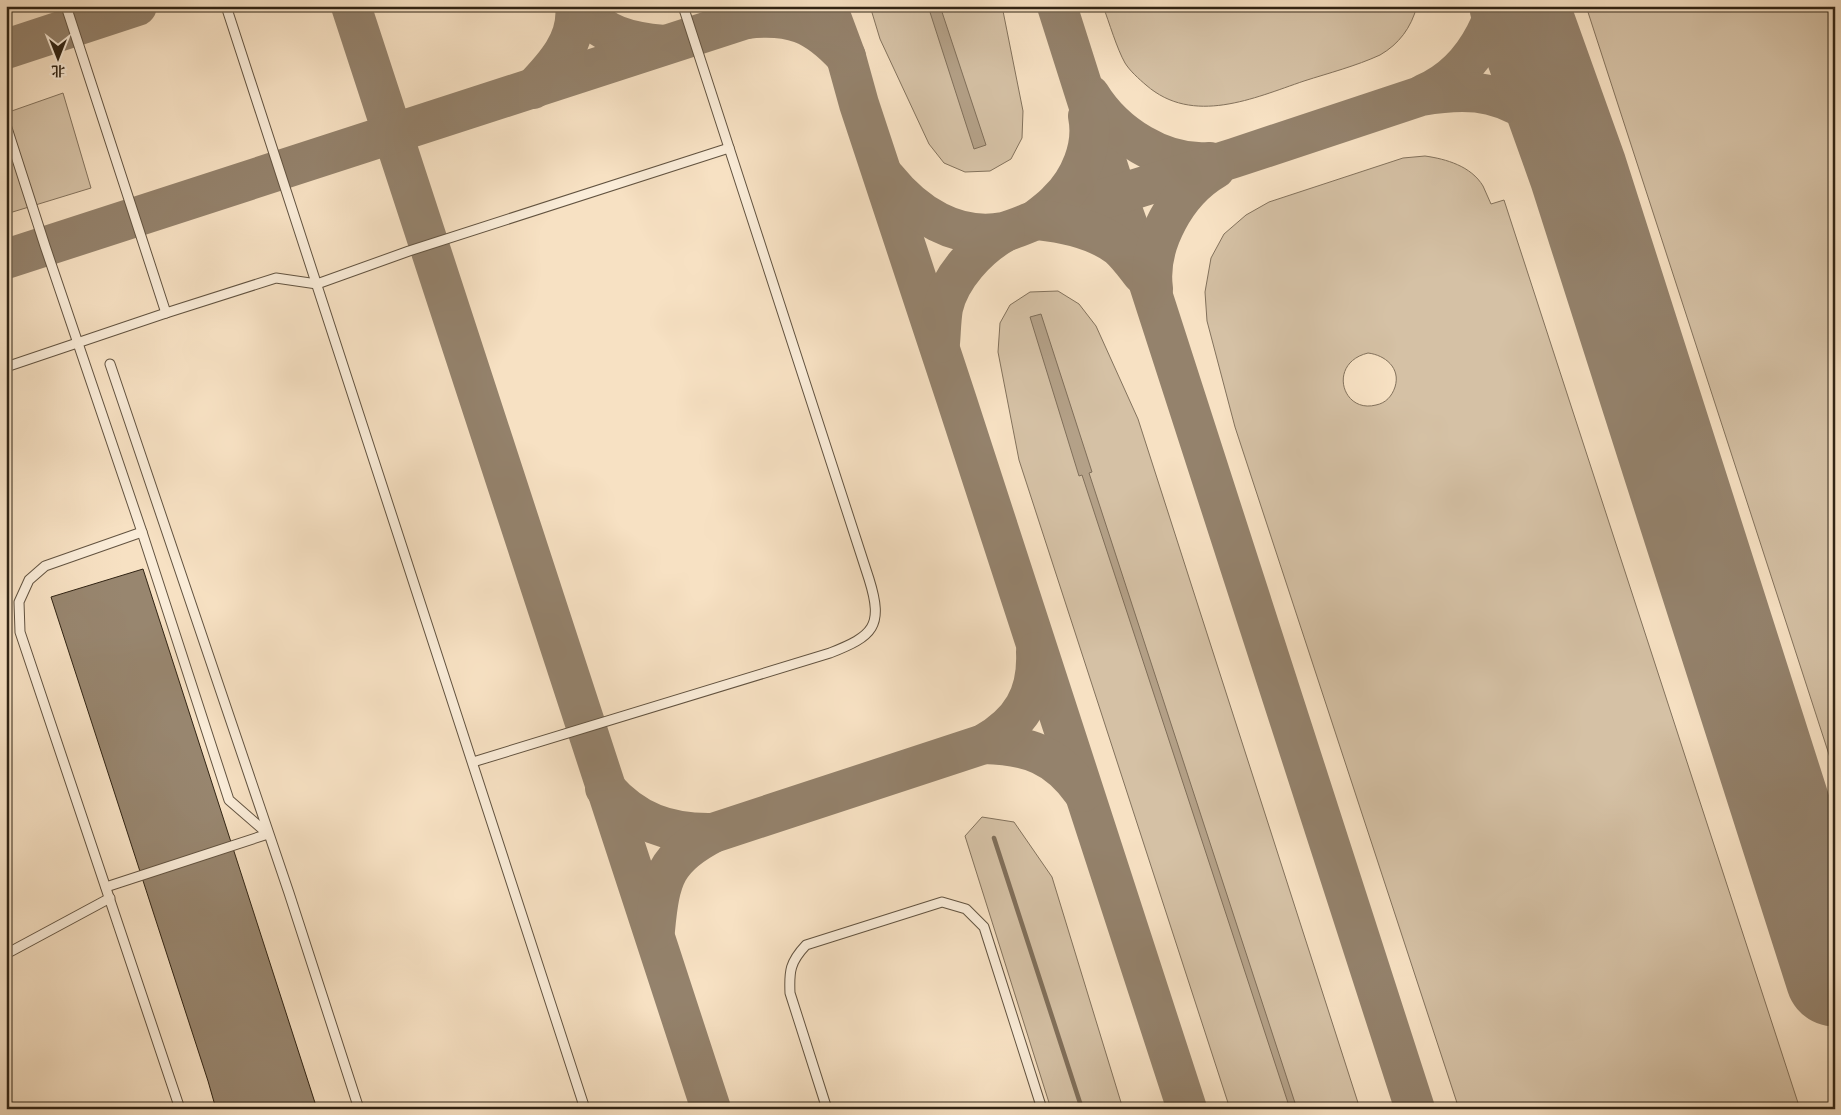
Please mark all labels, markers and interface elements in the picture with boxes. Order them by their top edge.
north arrow [32,32,82,82]
text: 北 [51,61,65,81]

